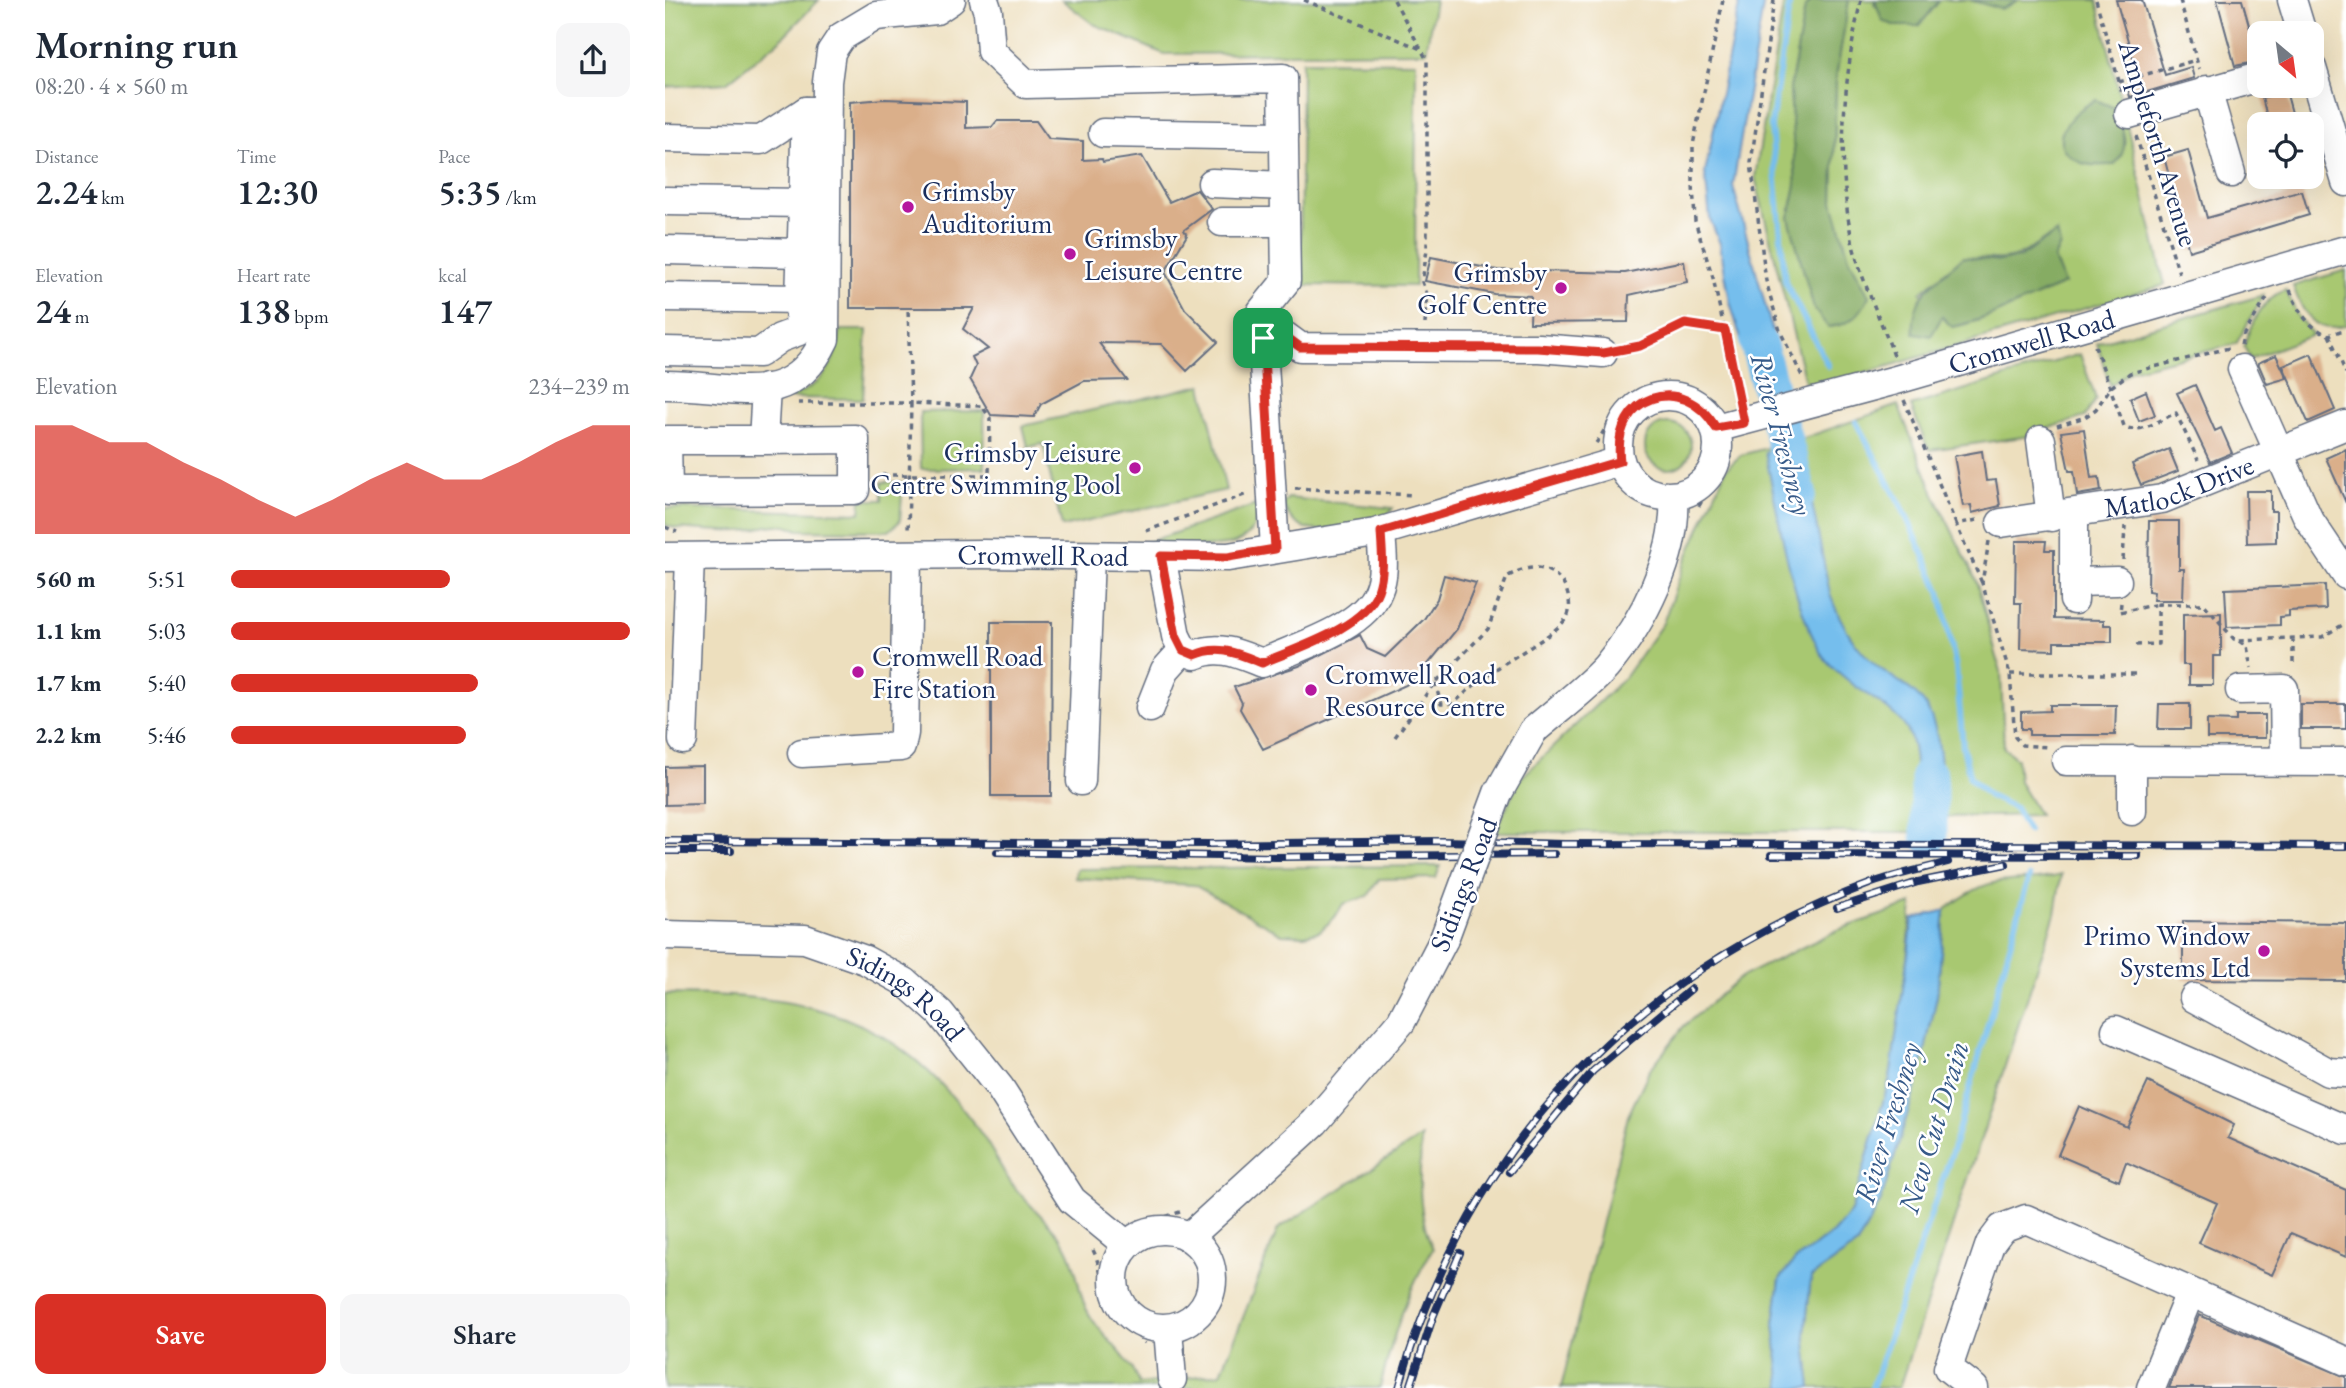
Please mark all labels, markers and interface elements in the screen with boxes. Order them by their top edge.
text: Morning run [35,20,238,69]
north arrow [2247,21,2324,98]
map controls [2247,21,2324,189]
button: share [556,23,630,97]
street label: Ampleforth Avenue [2110,35,2207,250]
text: 08:20 · 4 × 560 m [35,71,188,101]
button: locate [2247,112,2324,189]
text: Distance [35,144,98,169]
text: Time [237,144,276,169]
text: Pace [438,144,470,169]
text: 2.24 [35,169,97,214]
text: 12:30 [237,169,318,214]
text: 5:35 [438,169,502,214]
place label: Grimsby Auditorium [921,173,1053,241]
text: km [97,185,125,210]
text: /km [502,185,537,210]
marker: Grimsby Auditorium [900,199,916,215]
place label: Grimsby Leisure Centre [1084,220,1243,288]
marker: Grimsby Leisure Centre [1062,246,1078,262]
place label: Grimsby Golf Centre [1417,254,1548,322]
text: Elevation [35,263,103,288]
text: Heart rate [237,263,310,288]
text: kcal [438,263,467,288]
marker: Grimsby Golf Centre [1553,280,1569,296]
text: 24 [35,288,71,333]
text: 138 [237,288,291,333]
text: 147 [438,288,492,333]
street label: Cromwell Road [1944,300,2119,382]
text: m [71,304,90,329]
text: bpm [291,304,329,329]
pin [1233,308,1293,368]
icon: arrive [1244,319,1282,357]
water label: River Freshney [1742,348,1822,520]
text: Elevation [35,371,118,401]
text: 234–239 m [529,371,630,401]
place label: Grimsby Leisure Centre Swimming Pool [871,434,1121,502]
street label: Matlock Drive [2102,446,2259,525]
marker: Grimsby Leisure Centre Swimming Pool [1127,460,1143,476]
street label: Cromwell Road [957,536,1130,574]
text: 560 m [35,564,96,594]
text: 5:51 [147,564,186,594]
text: 1.1 km [35,616,102,646]
text: 5:03 [147,616,186,646]
place label: Cromwell Road Fire Station [872,638,1044,706]
place label: Cromwell Road Resource Centre [1325,656,1505,724]
marker: Cromwell Road Fire Station [850,664,866,680]
text: 1.7 km [35,668,102,698]
text: 5:40 [147,668,186,698]
marker: Cromwell Road Resource Centre [1303,682,1319,698]
text: 2.2 km [35,720,102,750]
text: 5:46 [147,720,186,750]
street label: Sidings Road [1421,811,1505,956]
place label: Primo Window Systems Ltd [2084,917,2251,985]
street label: Sidings Road [842,937,974,1049]
marker: Primo Window Systems Ltd [2256,943,2272,959]
water label: New Cut Drain [1888,1036,1978,1219]
water label: River Freshney [1844,1038,1930,1208]
button: Save [35,1294,326,1374]
button: Share [340,1294,630,1374]

